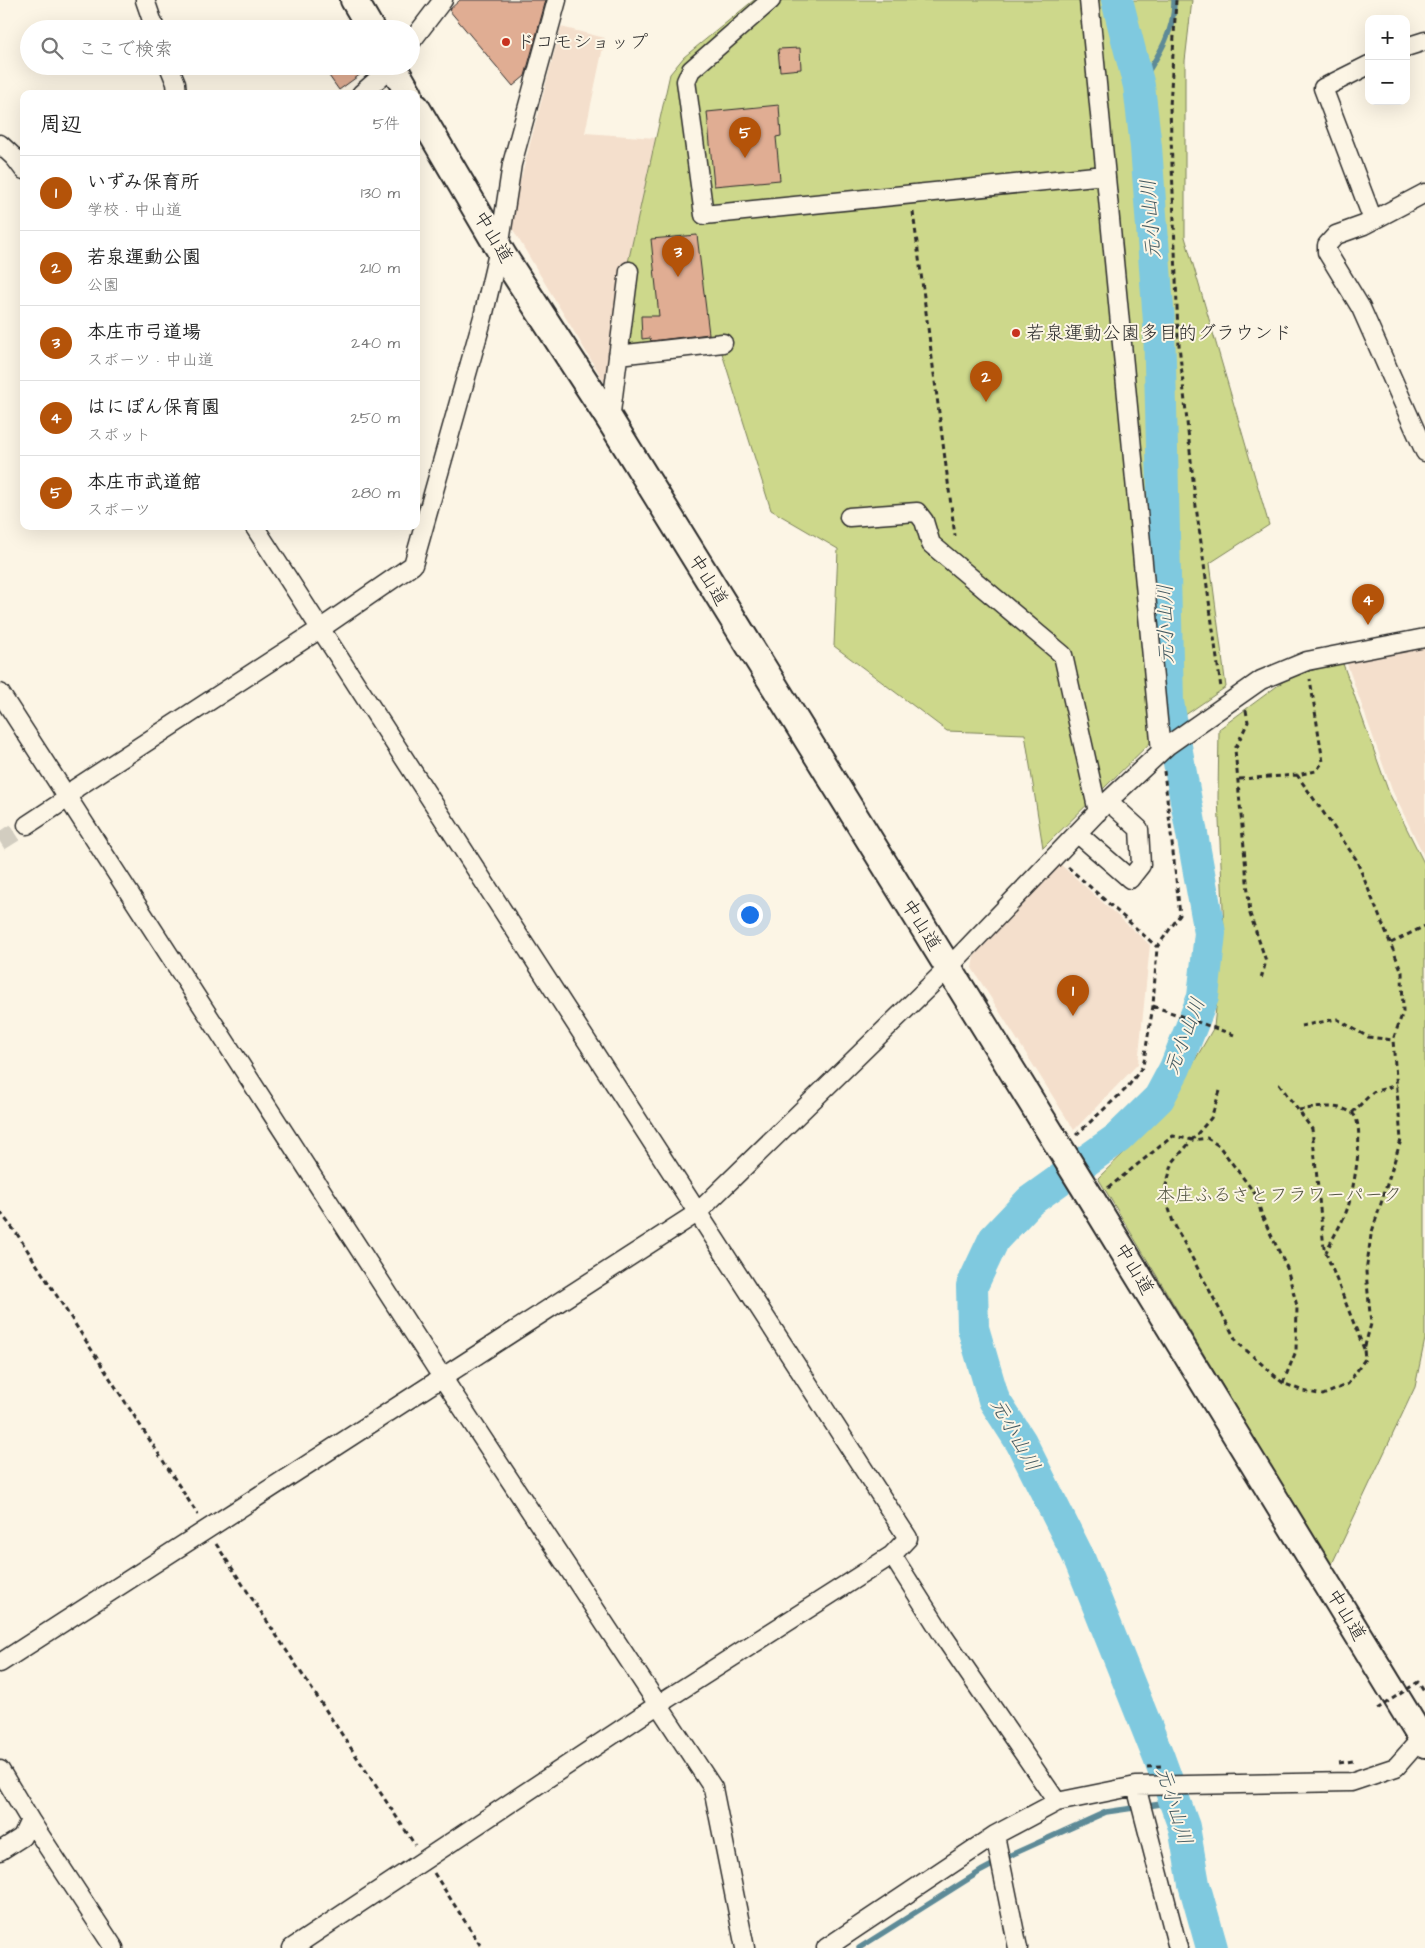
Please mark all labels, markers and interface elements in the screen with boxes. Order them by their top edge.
map controls [1365,15,1410,105]
button: + [1365,15,1410,60]
search box [20,20,420,75]
place label: ドコモショップ [516,29,648,56]
icon: search [38,34,66,62]
text: ここで検索 [78,36,173,63]
marker: ドコモショップ [500,36,512,48]
button: − [1365,60,1410,105]
text: 周辺 [40,110,82,139]
text: 5件 [373,113,400,135]
pin: 5 [729,117,761,158]
text: いずみ保育所 [87,169,199,196]
water label: 元小山川 [1134,178,1168,260]
text: 1 [55,182,57,204]
text: 130 m [361,182,400,204]
text: 学校 · 中山道 [87,199,182,221]
street label: 中山道 [467,206,519,268]
pin: 3 [662,236,694,277]
text: 若泉運動公園 [87,244,201,271]
text: 2 [51,257,61,279]
text: 210 m [360,257,400,279]
text: 公園 [87,274,119,296]
text: 本庄市弓道場 [87,319,201,346]
place label: 若泉運動公園多目的グラウンド [1026,320,1292,347]
marker: 若泉運動公園多目的グラウンド [1010,327,1022,339]
text: 3 [52,332,60,354]
text: 240 m [351,332,400,354]
text: スポーツ · 中山道 [87,349,214,371]
pin: 2 [970,361,1002,402]
text: はにぽん保育園 [87,394,220,421]
text: 4 [51,407,61,429]
text: 250 m [351,407,400,429]
text: スポット [87,424,151,446]
text: 本庄市武道館 [87,469,201,496]
text: 5 [50,482,62,504]
text: 280 m [352,482,400,504]
text: スポーツ [87,499,151,521]
street label: 中山道 [681,549,735,611]
water label: 元小山川 [1151,584,1181,664]
pin: 4 [1352,584,1384,625]
street label: 中山道 [894,894,948,956]
your location [737,902,763,928]
pin: 1 [1057,975,1089,1016]
water label: 元小山川 [1158,994,1212,1078]
park label: 本庄ふるさとフラワーパーク [1156,1182,1402,1209]
street label: 中山道 [1108,1238,1160,1300]
water label: 元小山川 [983,1393,1047,1477]
street label: 中山道 [1320,1584,1372,1646]
water label: 元小山川 [1149,1764,1199,1848]

